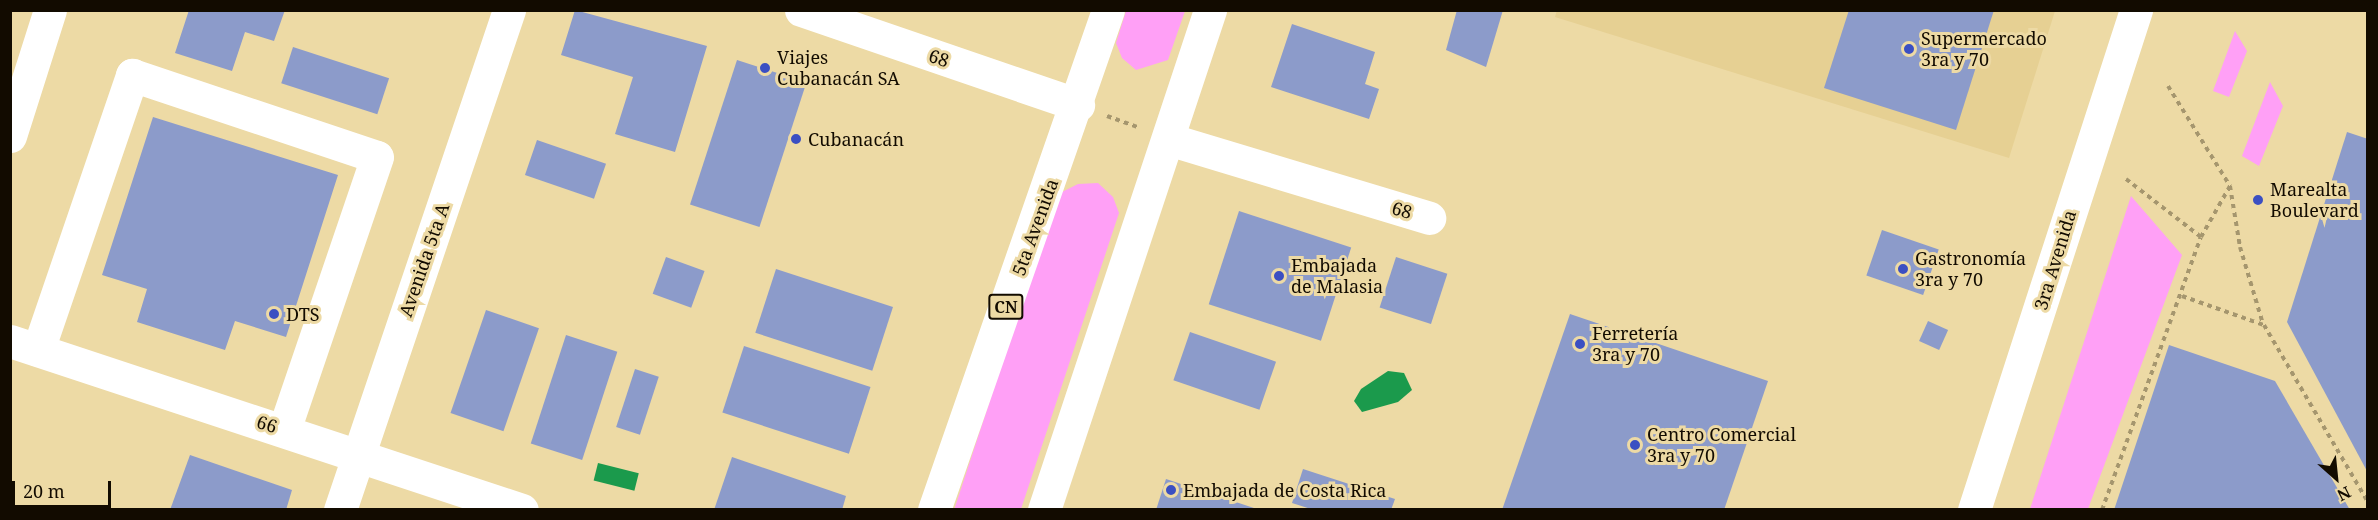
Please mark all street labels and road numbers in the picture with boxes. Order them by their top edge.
street label: 68 [926,45,952,71]
street label: 5ta Avenida [1008,176,1062,278]
street label: 68 [1389,197,1415,223]
street label: Avenida 5ta A [394,200,454,320]
street label: 3ra Avenida [2030,207,2080,313]
road number: CN [988,294,1024,320]
street label: 66 [254,411,280,437]

